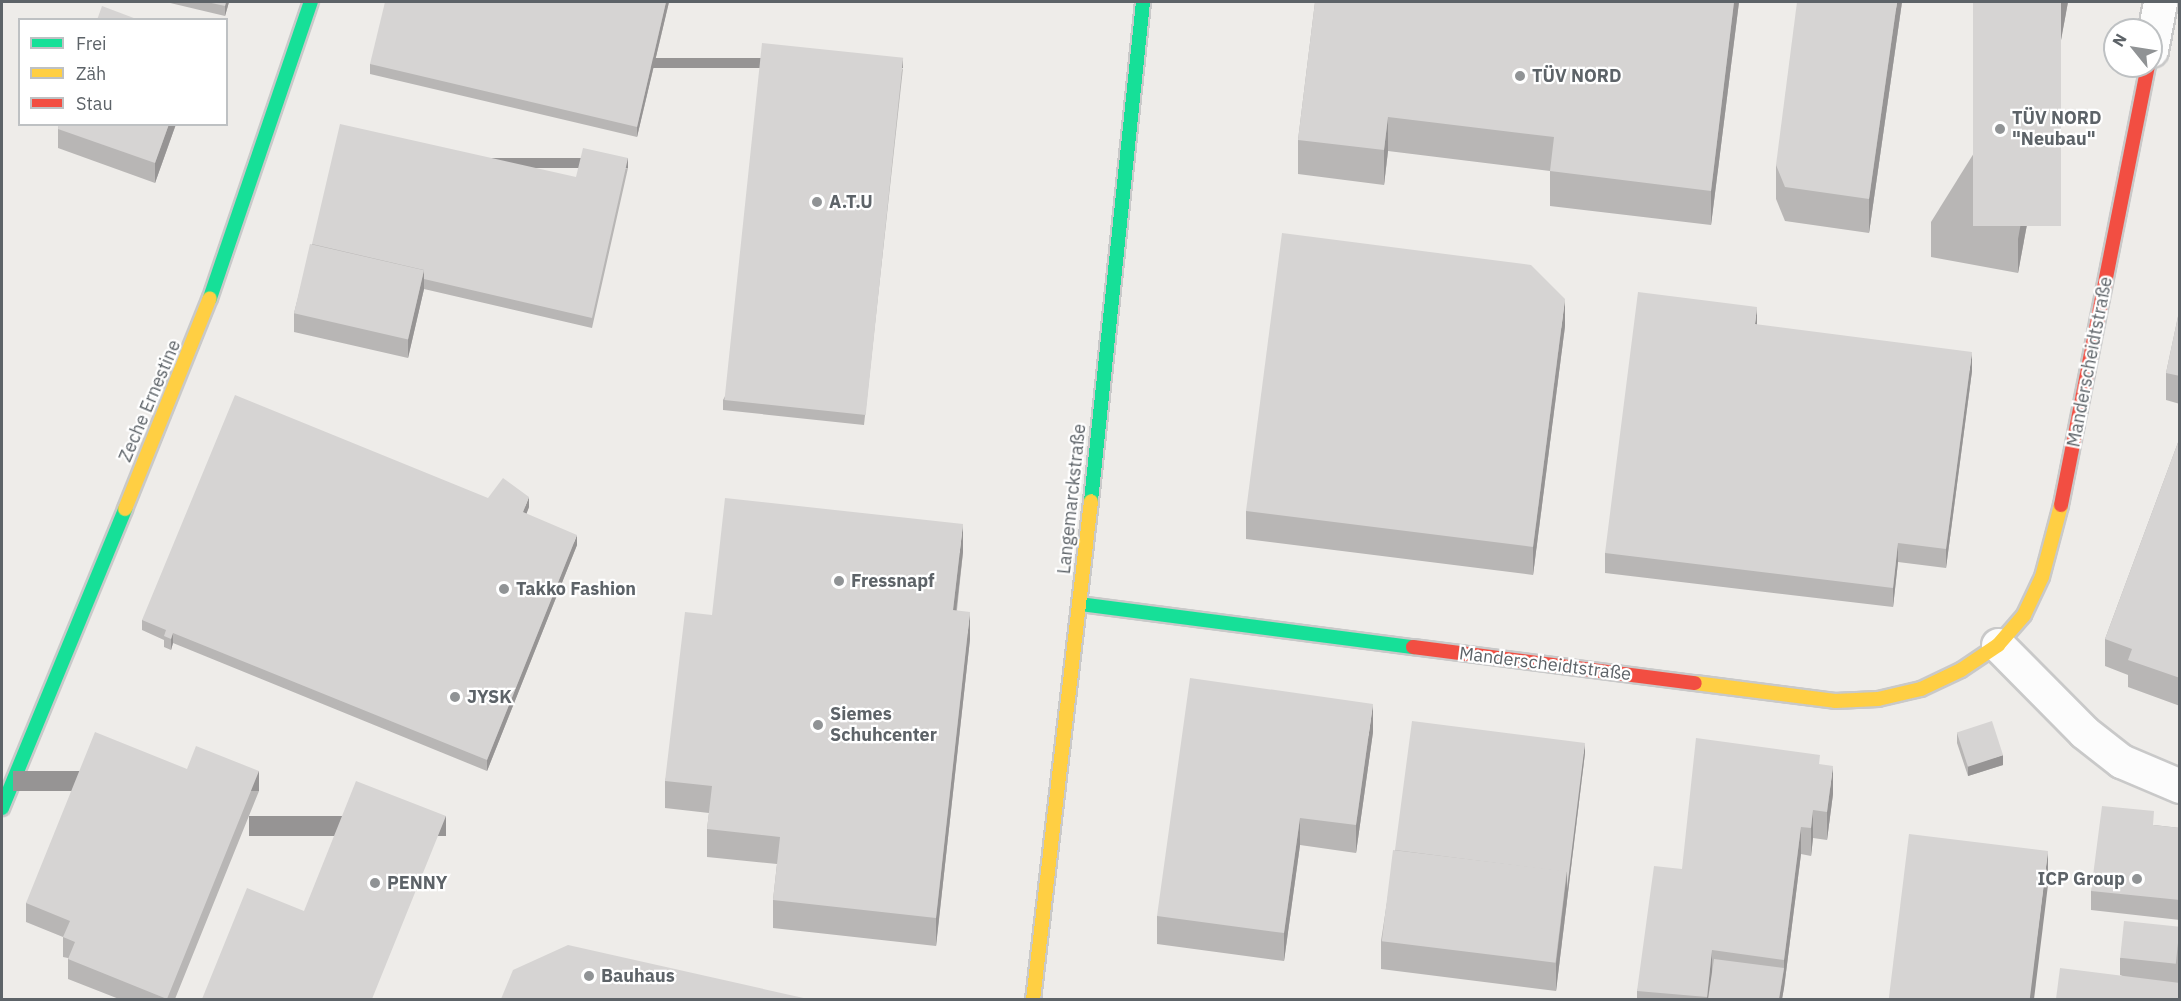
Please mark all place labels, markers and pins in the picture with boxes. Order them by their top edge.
place label: TÜV NORD [1532,65,1622,87]
marker: TÜV NORD [1513,69,1527,83]
place label: TÜV NORD "Neubau" [2012,108,2102,150]
marker: TÜV NORD "Neubau" [1993,122,2007,136]
place label: A.T.U [829,191,873,213]
marker: A.T.U [810,195,824,209]
place label: Fressnapf [851,570,935,592]
marker: Fressnapf [832,574,846,588]
place label: Takko Fashion [516,578,636,600]
marker: Takko Fashion [497,582,511,596]
place label: JYSK [467,686,512,708]
marker: JYSK [448,690,462,704]
place label: Siemes Schuhcenter [830,704,937,746]
marker: Siemes Schuhcenter [811,718,825,732]
place label: ICP Group [2038,868,2125,890]
place label: PENNY [387,872,447,894]
marker: ICP Group [2130,872,2144,886]
marker: PENNY [368,876,382,890]
place label: Bauhaus [601,965,675,987]
marker: Bauhaus [582,969,596,983]

